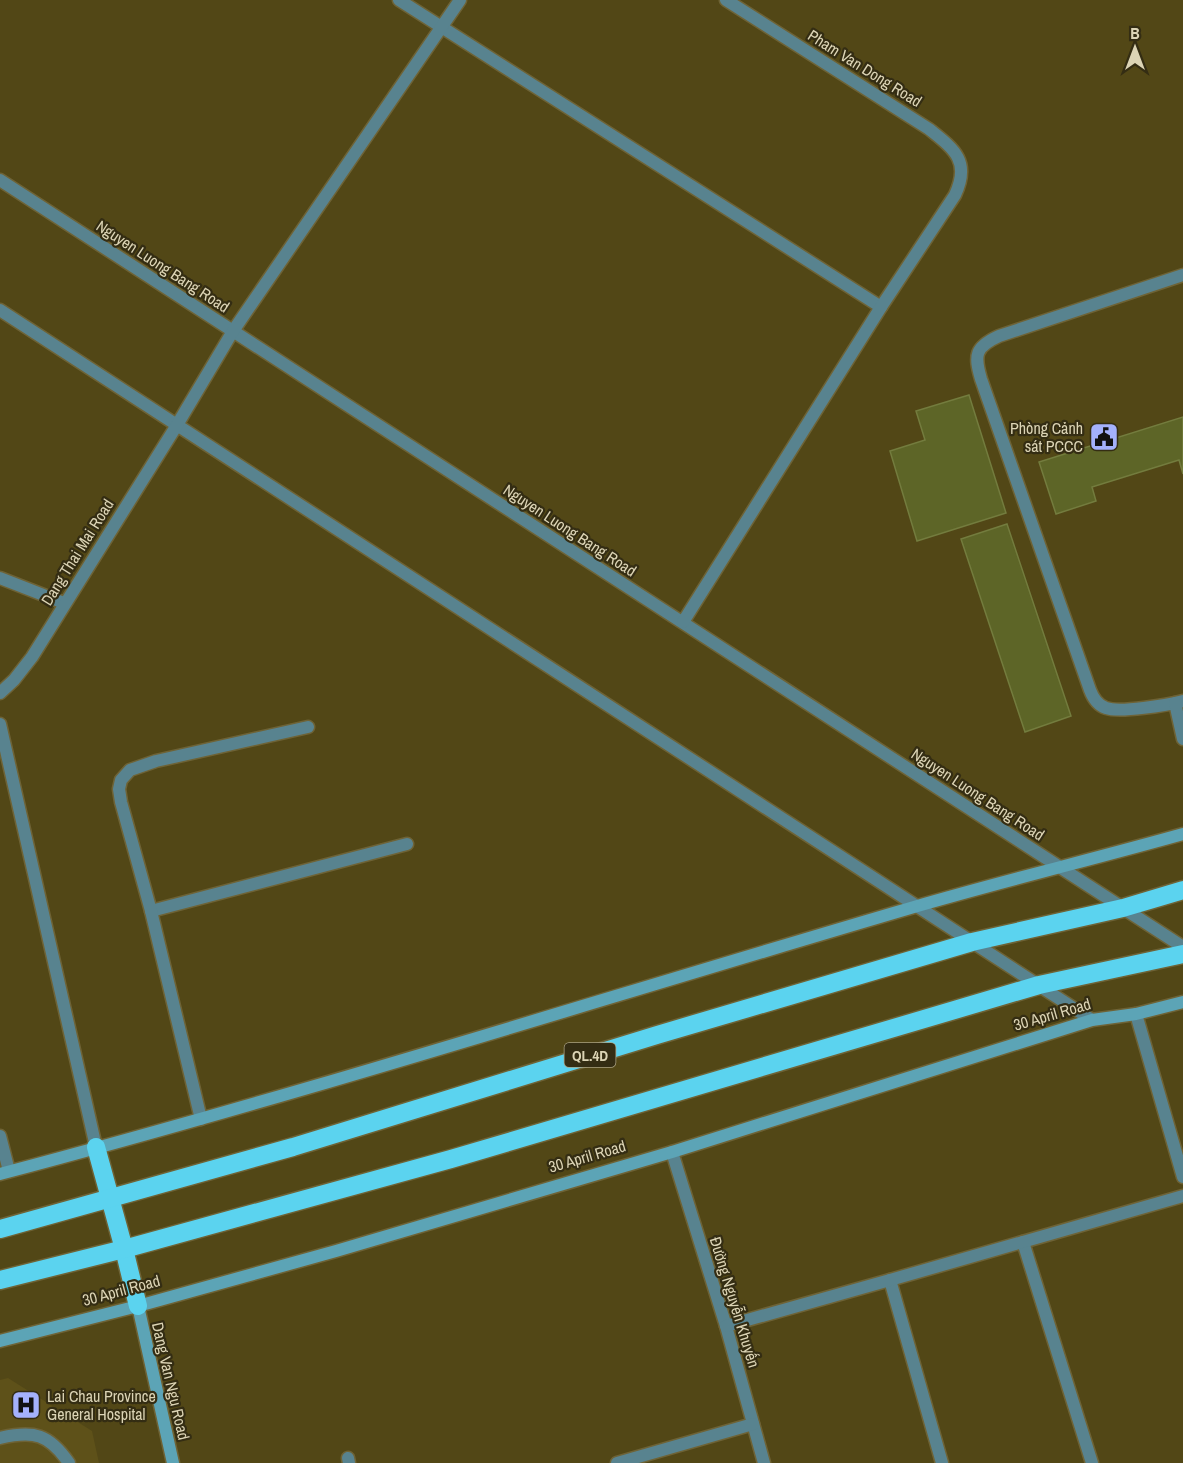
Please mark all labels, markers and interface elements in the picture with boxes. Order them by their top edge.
north arrow [1105,18,1165,78]
text: B [1130,22,1140,44]
street label: Pham Van Dong Road [804,24,926,112]
street label: Nguyen Luong Bang Road [92,215,234,317]
place label: Phòng Cảnh sát PCCC [1010,417,1083,457]
public building icon: Phòng Cảnh sát PCCC [1088,421,1120,453]
street label: Nguyen Luong Bang Road [499,479,641,581]
street label: Dang Thai Mai Road [35,495,119,609]
street label: Nguyen Luong Bang Road [907,743,1049,845]
street label: 30 April Road [1011,992,1093,1036]
road number: QL.4D [564,1043,616,1067]
street label: 30 April Road [546,1134,628,1178]
street label: Đường Nguyễn Khuyến [705,1234,765,1370]
street label: 30 April Road [80,1269,162,1311]
street label: Dang Van Ngu Road [147,1320,195,1442]
place label: Lai Chau Province General Hospital [47,1385,156,1425]
hospital icon: Lai Chau Province General Hospital [10,1389,42,1421]

